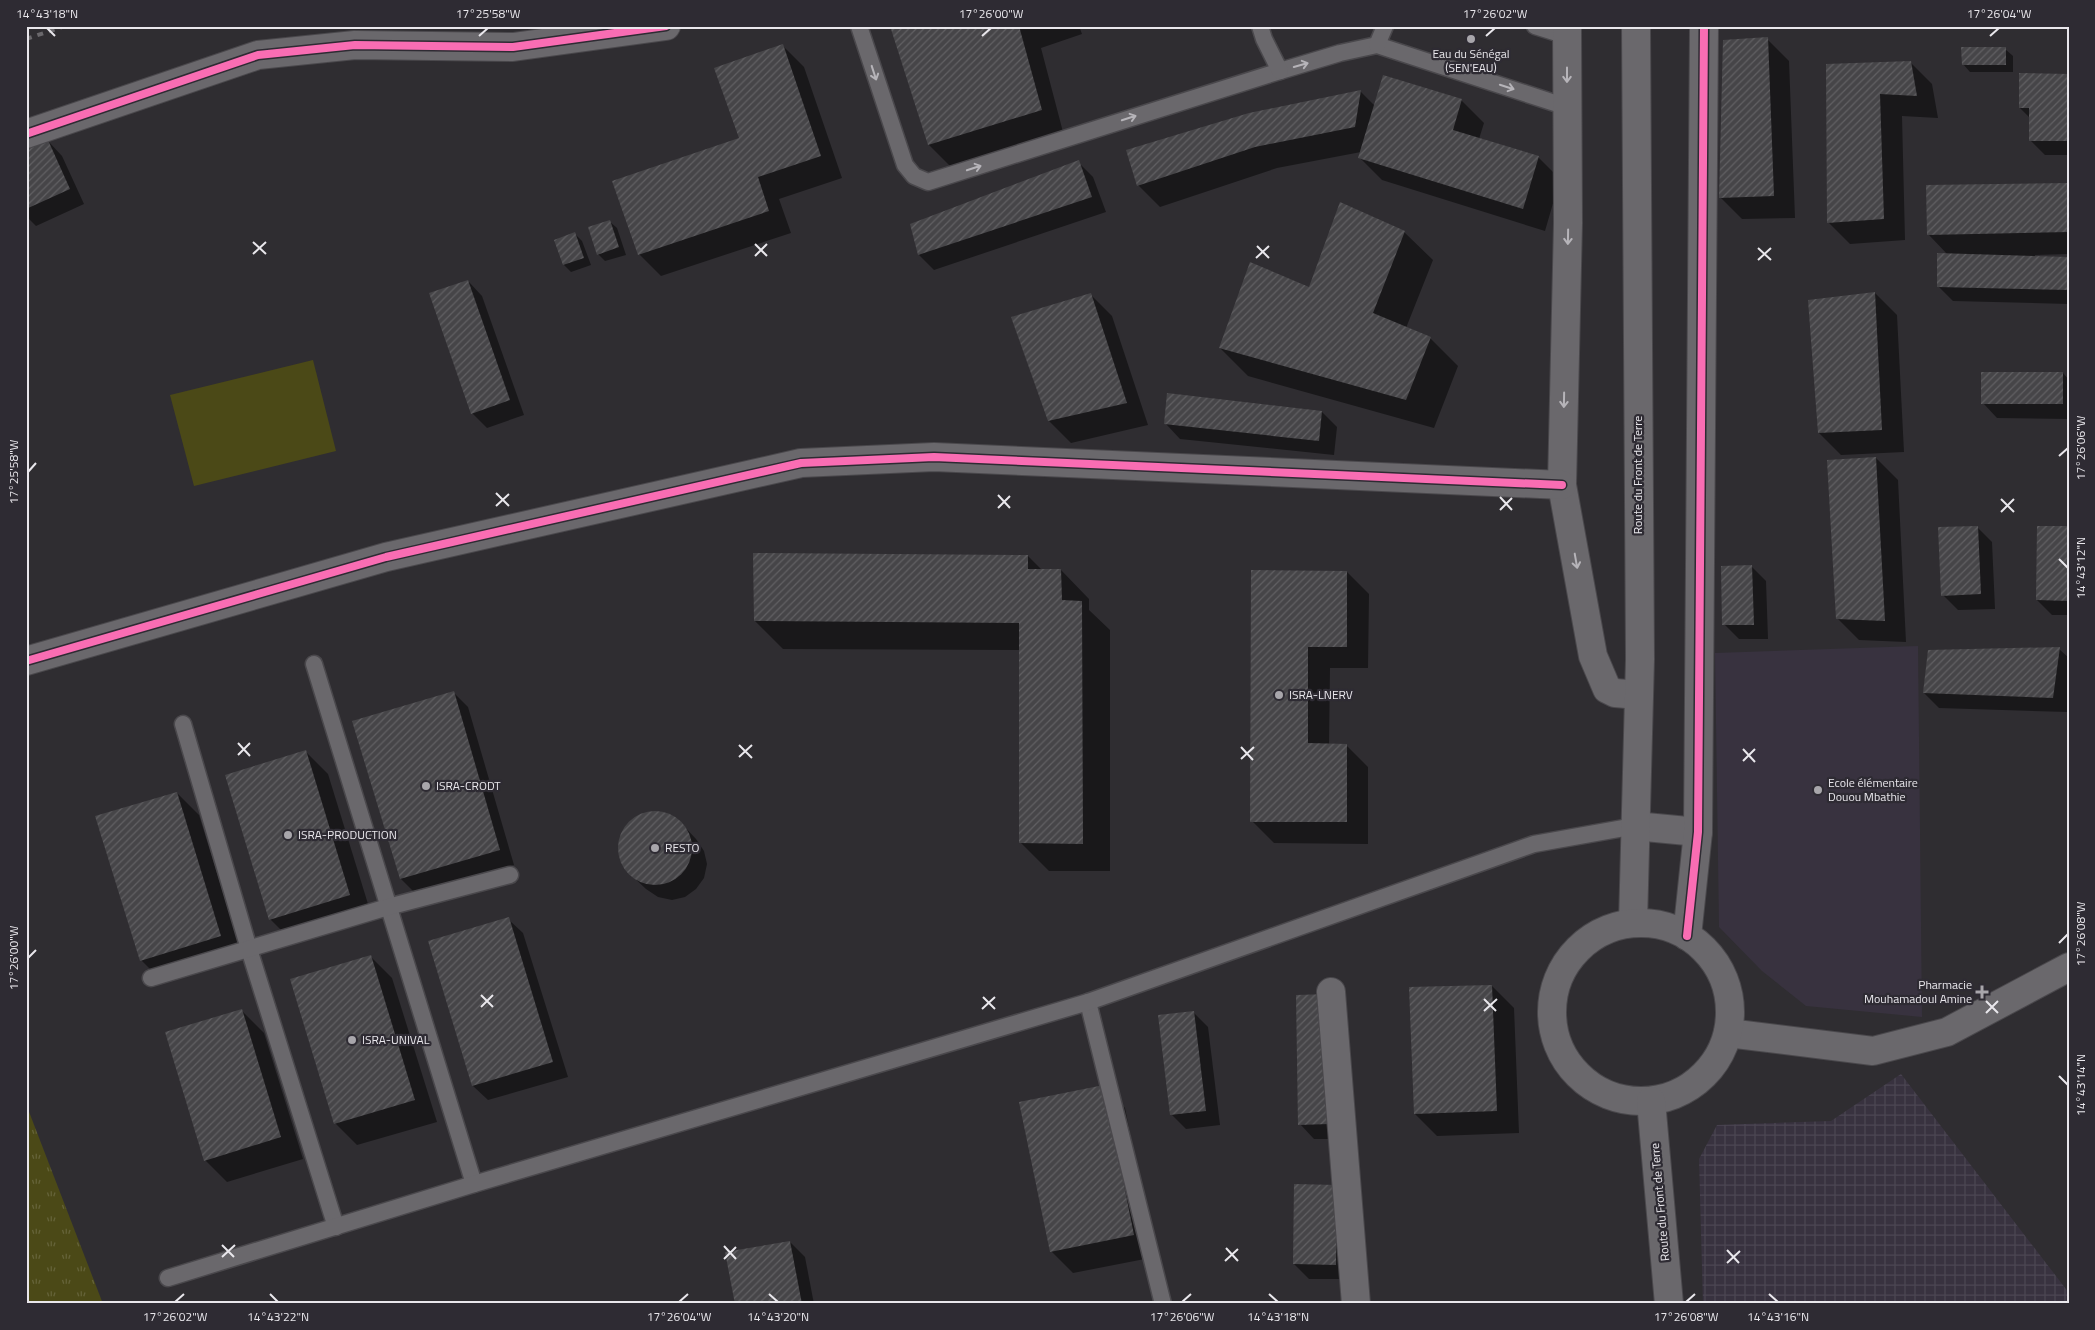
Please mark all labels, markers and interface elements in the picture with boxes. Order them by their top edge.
text: 14°43'18"N [16,4,78,23]
text: 17°25'58"W [456,4,521,23]
text: 17°26'00"W [959,4,1024,23]
text: 17°26'02"W [1463,4,1528,23]
text: 17°26'04"W [1967,4,2032,23]
marker: Eau du Sénégal (SEN'EAU) [1465,33,1477,45]
place label: Eau du Sénégal (SEN'EAU) [1432,44,1510,77]
one-way arrow [1293,59,1309,69]
one-way arrow [870,64,880,80]
one-way arrow [1562,66,1572,83]
one-way arrow [1498,83,1514,93]
one-way arrow [1121,113,1137,123]
one-way arrow [966,162,982,172]
one-way arrow [1563,229,1572,245]
one-way arrow [1559,392,1569,408]
text: 17°26'06"W [2071,415,2090,480]
street label: Route du Front de Terre [1628,416,1647,534]
text: 17°25'58"W [4,439,23,504]
text: 14°43'12"N [2071,537,2090,599]
one-way arrow [1571,553,1581,569]
place label: ISRA-LNERV [1289,685,1353,704]
marker: ISRA-LNERV [1273,689,1285,701]
place label: Ecole élémentaire Douou Mbathie [1828,773,1918,806]
place label: ISRA-CRODT [436,776,501,795]
marker: ISRA-CRODT [420,780,432,792]
marker: Ecole élémentaire Douou Mbathie [1812,784,1824,796]
place label: ISRA-PRODUCTION [298,825,397,844]
marker: ISRA-PRODUCTION [282,829,294,841]
place label: RESTO [665,838,700,857]
marker: RESTO [649,842,661,854]
text: 17°26'08"W [2071,901,2090,966]
text: 17°26'00"W [4,925,23,990]
place label: Pharmacie Mouhamadoul Amine [1864,975,1972,1008]
marker: Pharmacie Mouhamadoul Amine [1976,986,1988,998]
place label: ISRA-UNIVAL [362,1030,430,1049]
marker: ISRA-UNIVAL [346,1034,358,1046]
text: 14°43'14"N [2071,1054,2090,1116]
street label: Route du Front de Terre [1645,1142,1674,1262]
text: 17°26'02"W [143,1307,208,1326]
text: 14°43'22"N [247,1307,309,1326]
text: 17°26'04"W [647,1307,712,1326]
text: 14°43'20"N [747,1307,809,1326]
text: 17°26'06"W [1150,1307,1215,1326]
text: 14°43'18"N [1247,1307,1309,1326]
text: 17°26'08"W [1654,1307,1719,1326]
text: 14°43'16"N [1747,1307,1809,1326]

